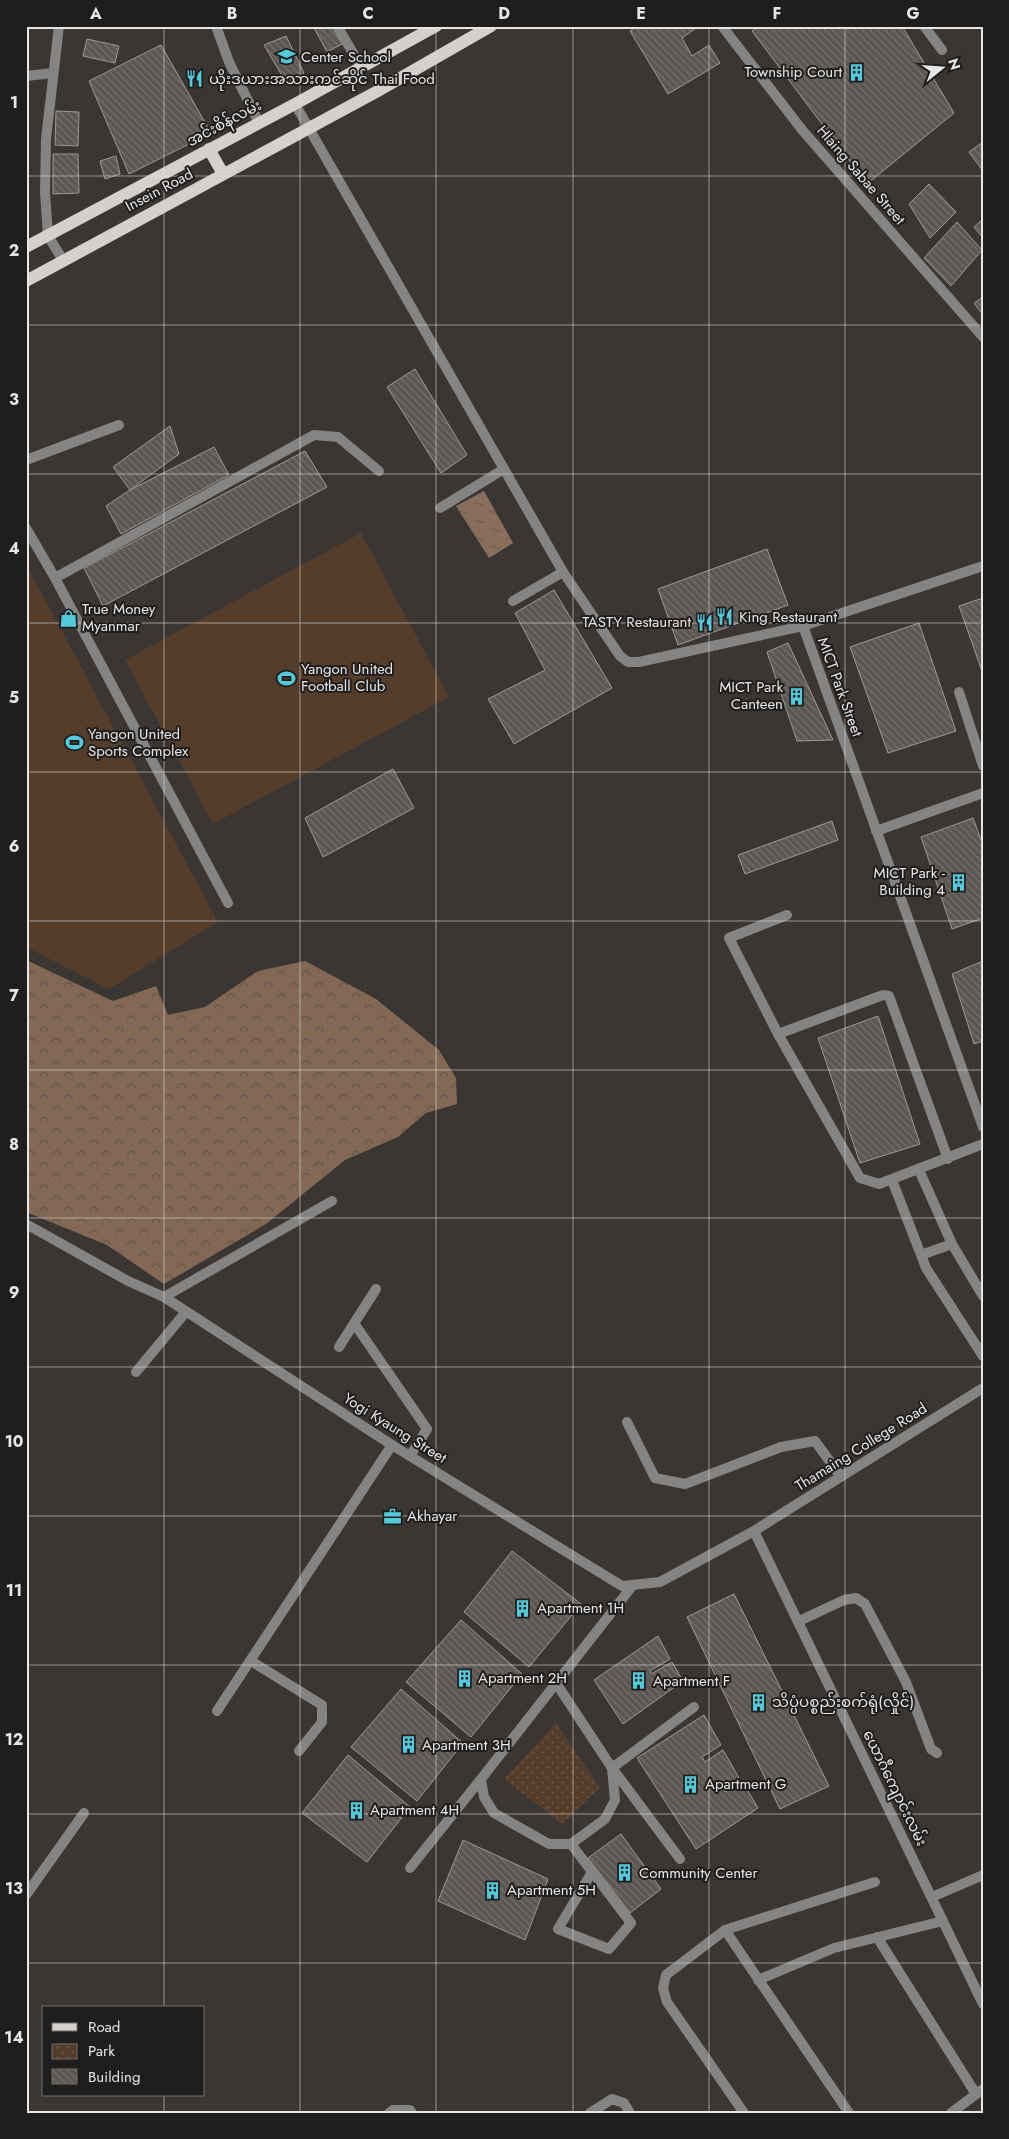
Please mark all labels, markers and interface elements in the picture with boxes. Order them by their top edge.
text: A [89,2,102,25]
text: B [227,2,237,25]
text: C [362,2,374,25]
text: D [498,2,510,25]
text: E [636,2,646,25]
text: F [773,2,781,25]
text: G [906,2,920,25]
north arrow [916,42,966,92]
place label: Center School [301,46,391,68]
school or university icon: Center School [277,47,297,67]
text: N [943,56,966,72]
place label: Township Court [745,61,842,83]
building icon: Township Court [846,62,866,82]
place label: ယိုးဒယားအသားကင်ဆိုင် Thai Food [209,68,435,91]
restaurant icon: ယိုးဒယားအသားကင်ဆိုင် Thai Food [185,69,205,89]
text: 1 [10,91,18,114]
street label: အင်းစိန်လမ်း [183,94,266,153]
street label: Hlaing Sabae Street [812,120,911,230]
street label: Insein Road [121,163,197,217]
text: 2 [9,239,19,262]
text: 3 [9,388,19,411]
text: 4 [8,537,20,560]
place label: True Money Myanmar [82,598,156,637]
place label: King Restaurant [739,606,837,628]
restaurant icon: King Restaurant [715,607,735,627]
shop icon: True Money Myanmar [58,608,78,628]
place label: TASTY Restaurant [582,611,691,633]
restaurant icon: TASTY Restaurant [695,612,715,632]
street label: MICT Park Street [812,634,868,740]
place label: Yangon United Football Club [301,658,393,697]
sports icon: Yangon United Football Club [277,668,297,688]
place label: MICT Park Canteen [719,676,783,715]
text: 5 [9,686,19,709]
building icon: MICT Park Canteen [787,686,807,706]
place label: Yangon United Sports Complex [88,723,189,762]
sports icon: Yangon United Sports Complex [64,733,84,753]
text: 6 [9,835,19,858]
place label: MICT Park - Building 4 [873,862,946,901]
building icon: MICT Park - Building 4 [949,872,969,892]
text: 7 [9,984,19,1007]
text: 8 [9,1133,19,1156]
text: 9 [9,1281,19,1304]
street label: Yogi Kyaung Street [339,1387,451,1469]
street label: Thamaing College Road [791,1397,931,1497]
text: 10 [5,1430,23,1453]
place label: Akhayar [407,1505,458,1527]
office icon: Akhayar [383,1506,403,1526]
text: 11 [6,1579,22,1602]
place label: Apartment 1H [537,1597,624,1619]
building icon: Apartment 1H [513,1598,533,1618]
place label: Apartment 2H [478,1667,567,1689]
building icon: Apartment 2H [454,1668,474,1688]
place label: Apartment F [653,1670,730,1692]
building icon: Apartment F [629,1671,649,1691]
place label: သိပ္ပံပစ္စည်းစက်ရုံ(လှိုင်) [772,1691,914,1714]
building icon: သိပ္ပံပစ္စည်းစက်ရုံ(လှိုင်) [748,1692,768,1712]
street label: ယောဂီကျောင်းလမ်း [856,1726,933,1850]
text: 12 [5,1728,23,1751]
place label: Apartment 3H [422,1734,511,1756]
building icon: Apartment 3H [398,1735,418,1755]
place label: Apartment G [705,1773,786,1795]
building icon: Apartment G [681,1774,701,1794]
place label: Apartment 4H [370,1799,459,1821]
building icon: Apartment 4H [346,1800,366,1820]
place label: Community Center [639,1862,758,1884]
building icon: Community Center [615,1863,635,1883]
text: 13 [5,1877,23,1900]
place label: Apartment 5H [507,1879,596,1901]
building icon: Apartment 5H [483,1880,503,1900]
legend [42,2006,205,2096]
text: Road [88,2016,120,2038]
text: 14 [4,2026,24,2049]
text: Park [88,2040,115,2062]
text: Building [88,2066,140,2088]

